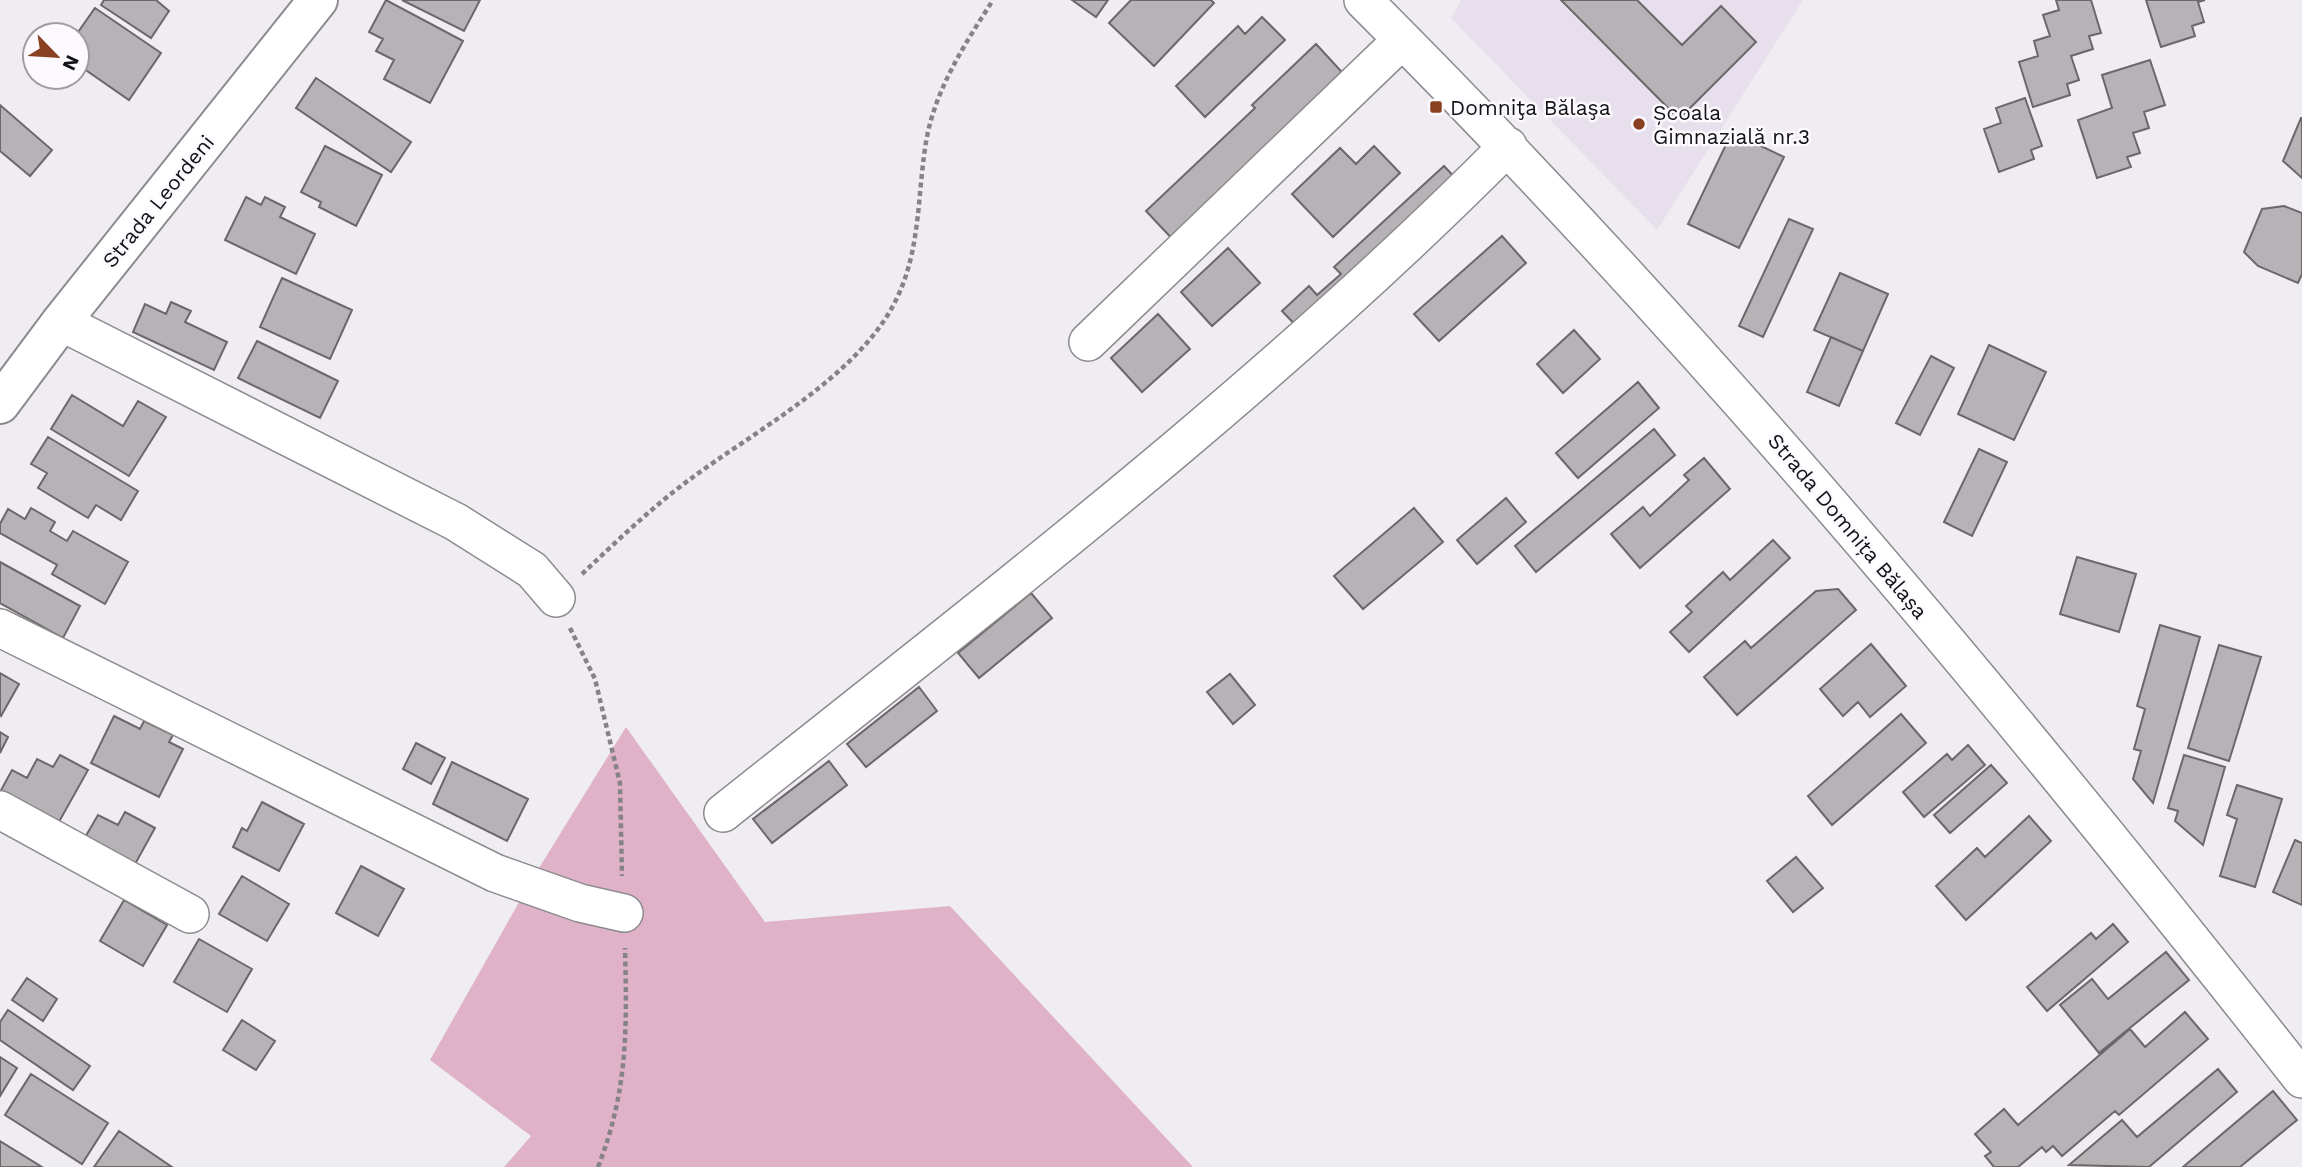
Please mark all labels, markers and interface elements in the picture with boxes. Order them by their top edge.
north arrow [21,21,91,91]
text: N [58,52,84,74]
place label: Domniţa Bălaşa [1450,95,1611,120]
marker: Domniţa Bălaşa [1428,99,1444,115]
place label: Școala Gimnazială nr.3 [1653,100,1810,149]
marker: Școala Gimnazială nr.3 [1631,116,1647,132]
street label: Strada Leordeni [97,130,219,272]
street label: Strada Domnița Bălașa [1763,428,1933,624]

